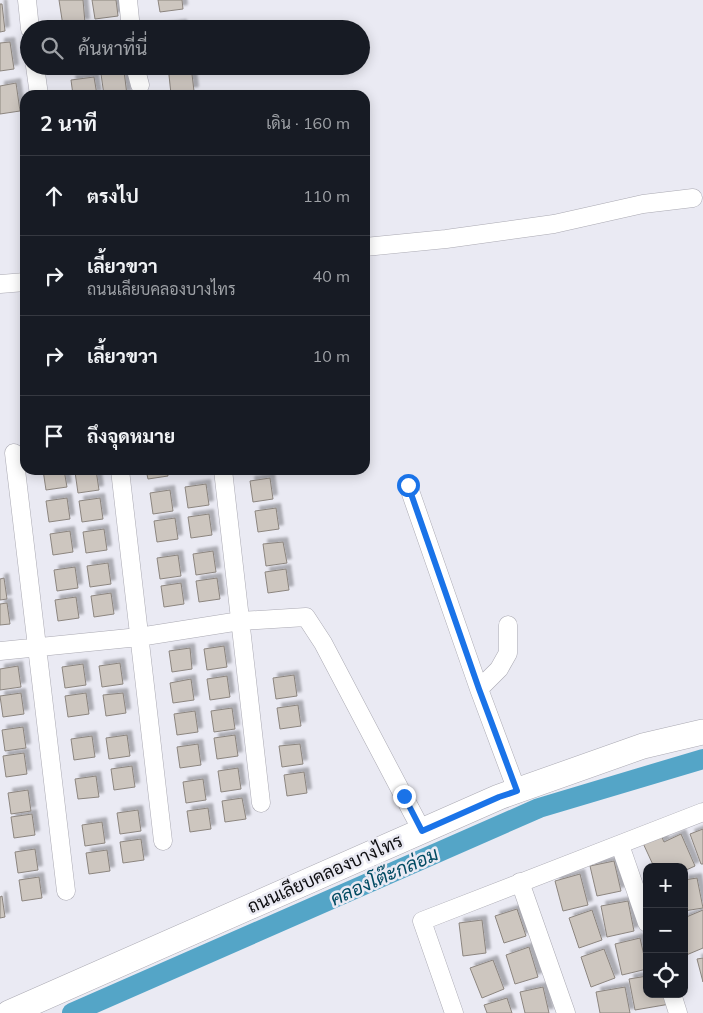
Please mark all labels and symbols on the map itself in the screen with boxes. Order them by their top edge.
route start [397,474,420,497]
route end [393,785,416,808]
street label: ถนนเลียบคลองบางไทร [243,828,406,918]
water label: คลองโต๊ะกล่อม [326,841,442,911]

